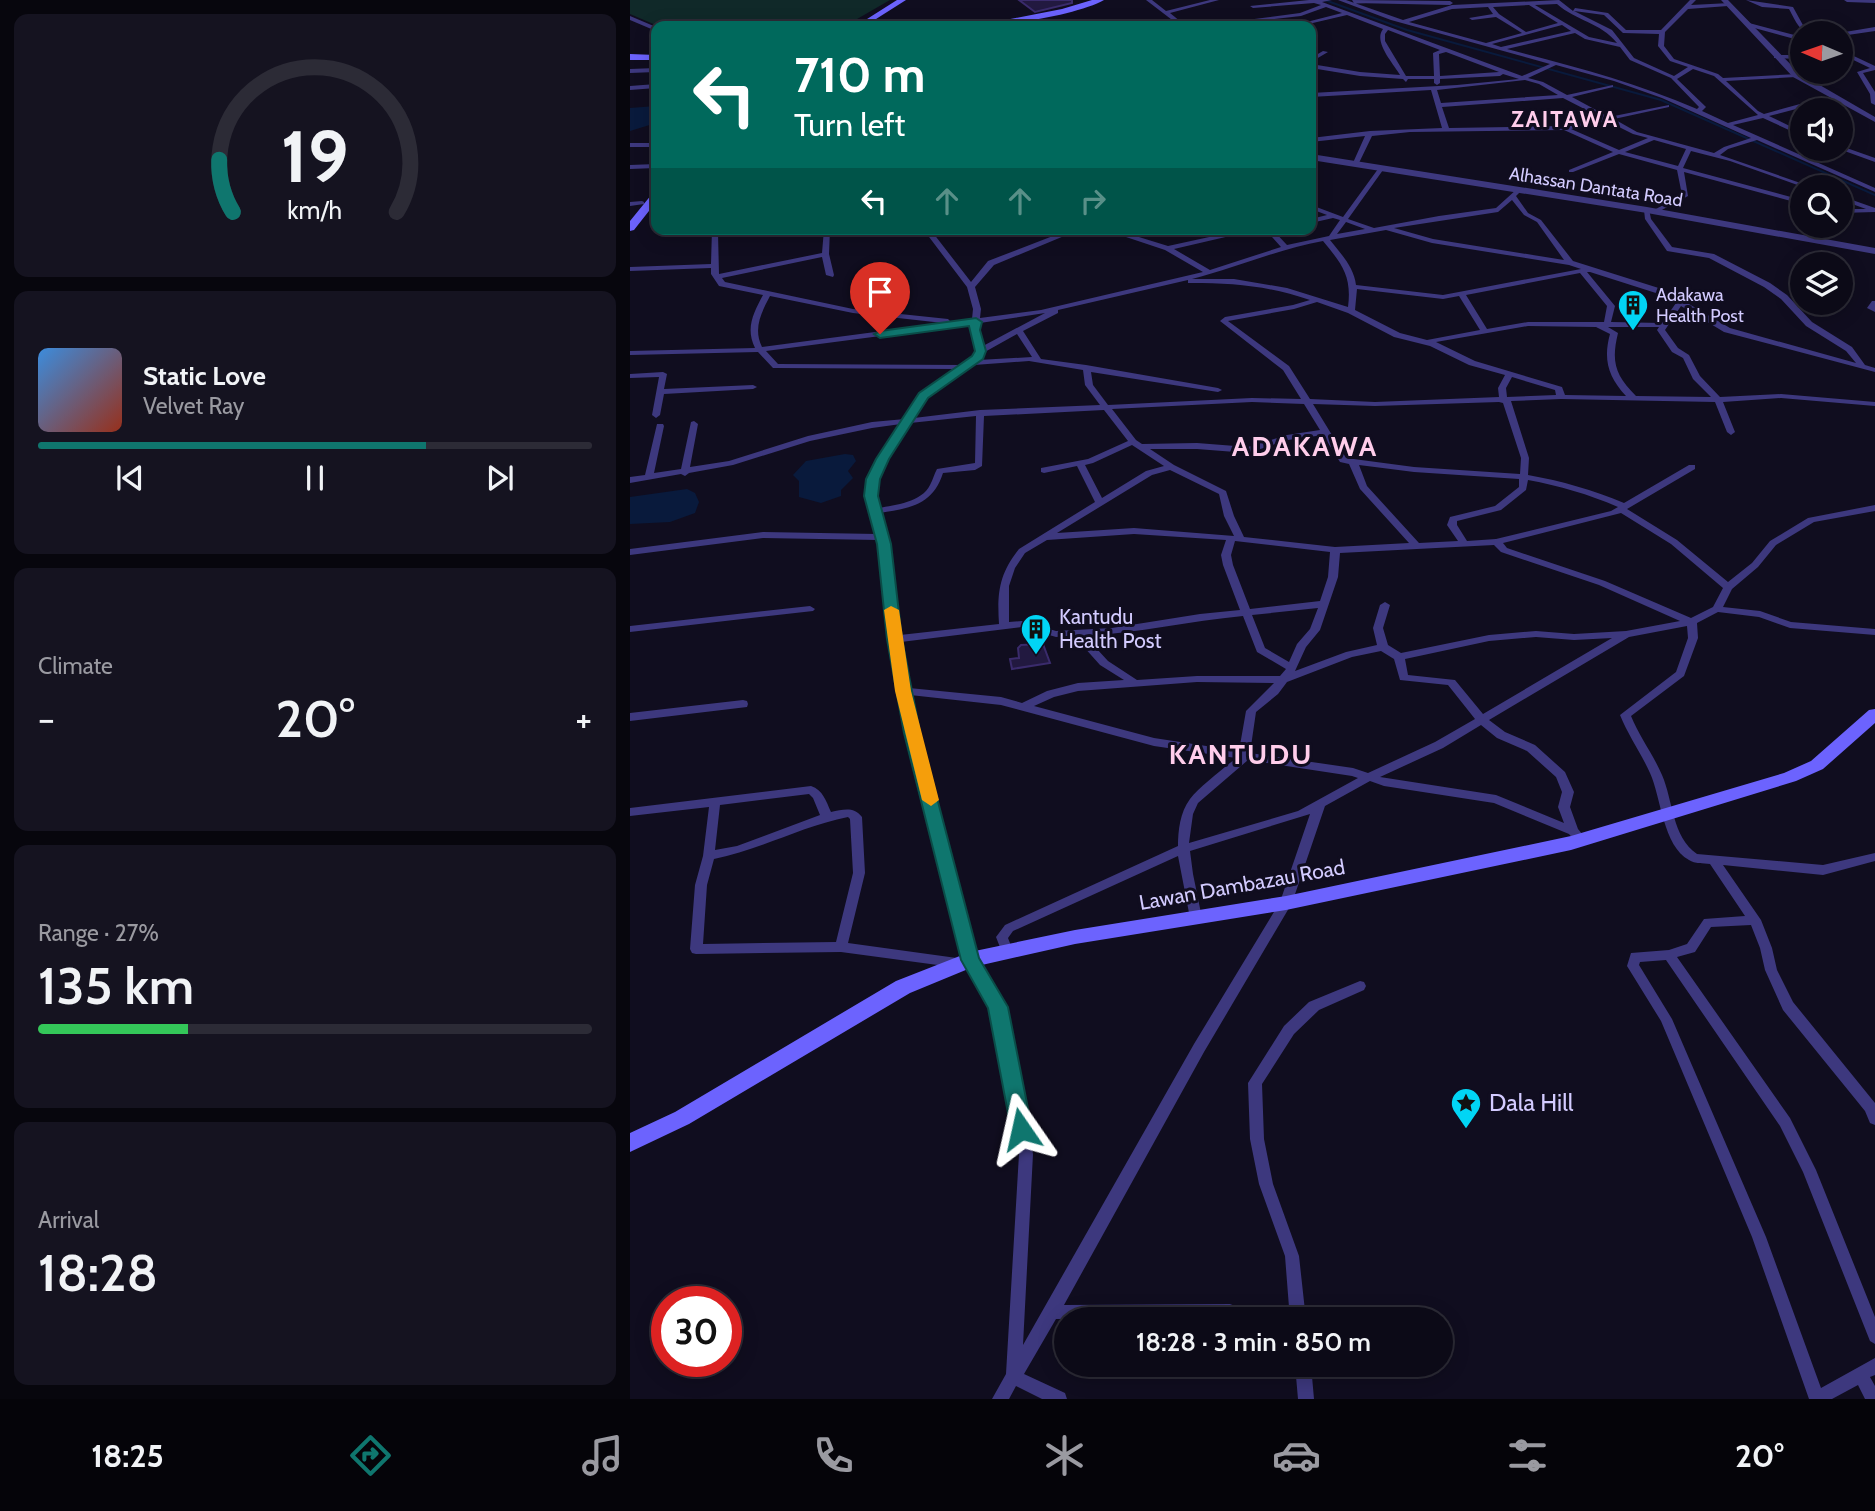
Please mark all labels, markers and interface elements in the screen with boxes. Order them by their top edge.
north arrow [1790,21,1853,84]
map controls [1790,21,1853,315]
text: 710 m [794,45,925,104]
icon: left [679,49,770,140]
button: sound [1790,98,1853,161]
text: Turn left [794,105,905,144]
district label: ZAITAWA [1511,105,1619,133]
text: 19 [281,112,349,200]
street label: Alhassan Dantata Road [1508,162,1684,212]
button: search [1790,175,1853,238]
icon: left [855,182,893,220]
icon: ahead [928,182,966,220]
icon: ahead [1001,182,1039,220]
icon: right [1074,182,1112,220]
text: km/h [288,194,342,224]
button: layers [1790,252,1853,315]
pin [850,262,910,334]
icon: arrive [861,273,899,311]
place label: Adakawa Health Post [1656,284,1744,327]
building icon: Adakawa Health Post [1616,288,1650,332]
text: Static Love [143,360,266,392]
text: Velvet Ray [143,392,244,420]
district label: ADAKAWA [1232,429,1378,463]
icon: previous [111,459,149,497]
icon: pause [296,459,334,497]
icon: next [481,459,519,497]
place label: Kantudu Health Post [1059,604,1161,653]
building icon: Kantudu Health Post [1019,612,1053,656]
text: Climate [38,652,113,680]
text: 20° [275,687,355,750]
text: − [38,695,55,742]
text: + [575,695,592,742]
district label: KANTUDU [1169,737,1313,771]
street label: Lawan Dambazau Road [1137,854,1347,915]
text: Range · 27% [38,919,159,947]
text: 135 km [38,954,194,1017]
place icon: Dala Hill [1449,1086,1483,1130]
place label: Dala Hill [1489,1088,1574,1117]
position arrow [984,1092,1058,1166]
text: Arrival [38,1206,99,1234]
text: 18:28 [38,1241,158,1304]
speed limit sign: 30 [651,1286,742,1377]
text: 18:28 · 3 min · 850 m [1136,1326,1371,1358]
icon: directions [346,1431,395,1480]
icon: music [578,1431,627,1480]
icon: phone [809,1431,858,1480]
icon: climate [1040,1431,1089,1480]
icon: car [1272,1431,1321,1480]
icon: filters [1503,1431,1552,1480]
text: 18:25 [91,1436,164,1475]
text: 20° [1735,1436,1784,1475]

